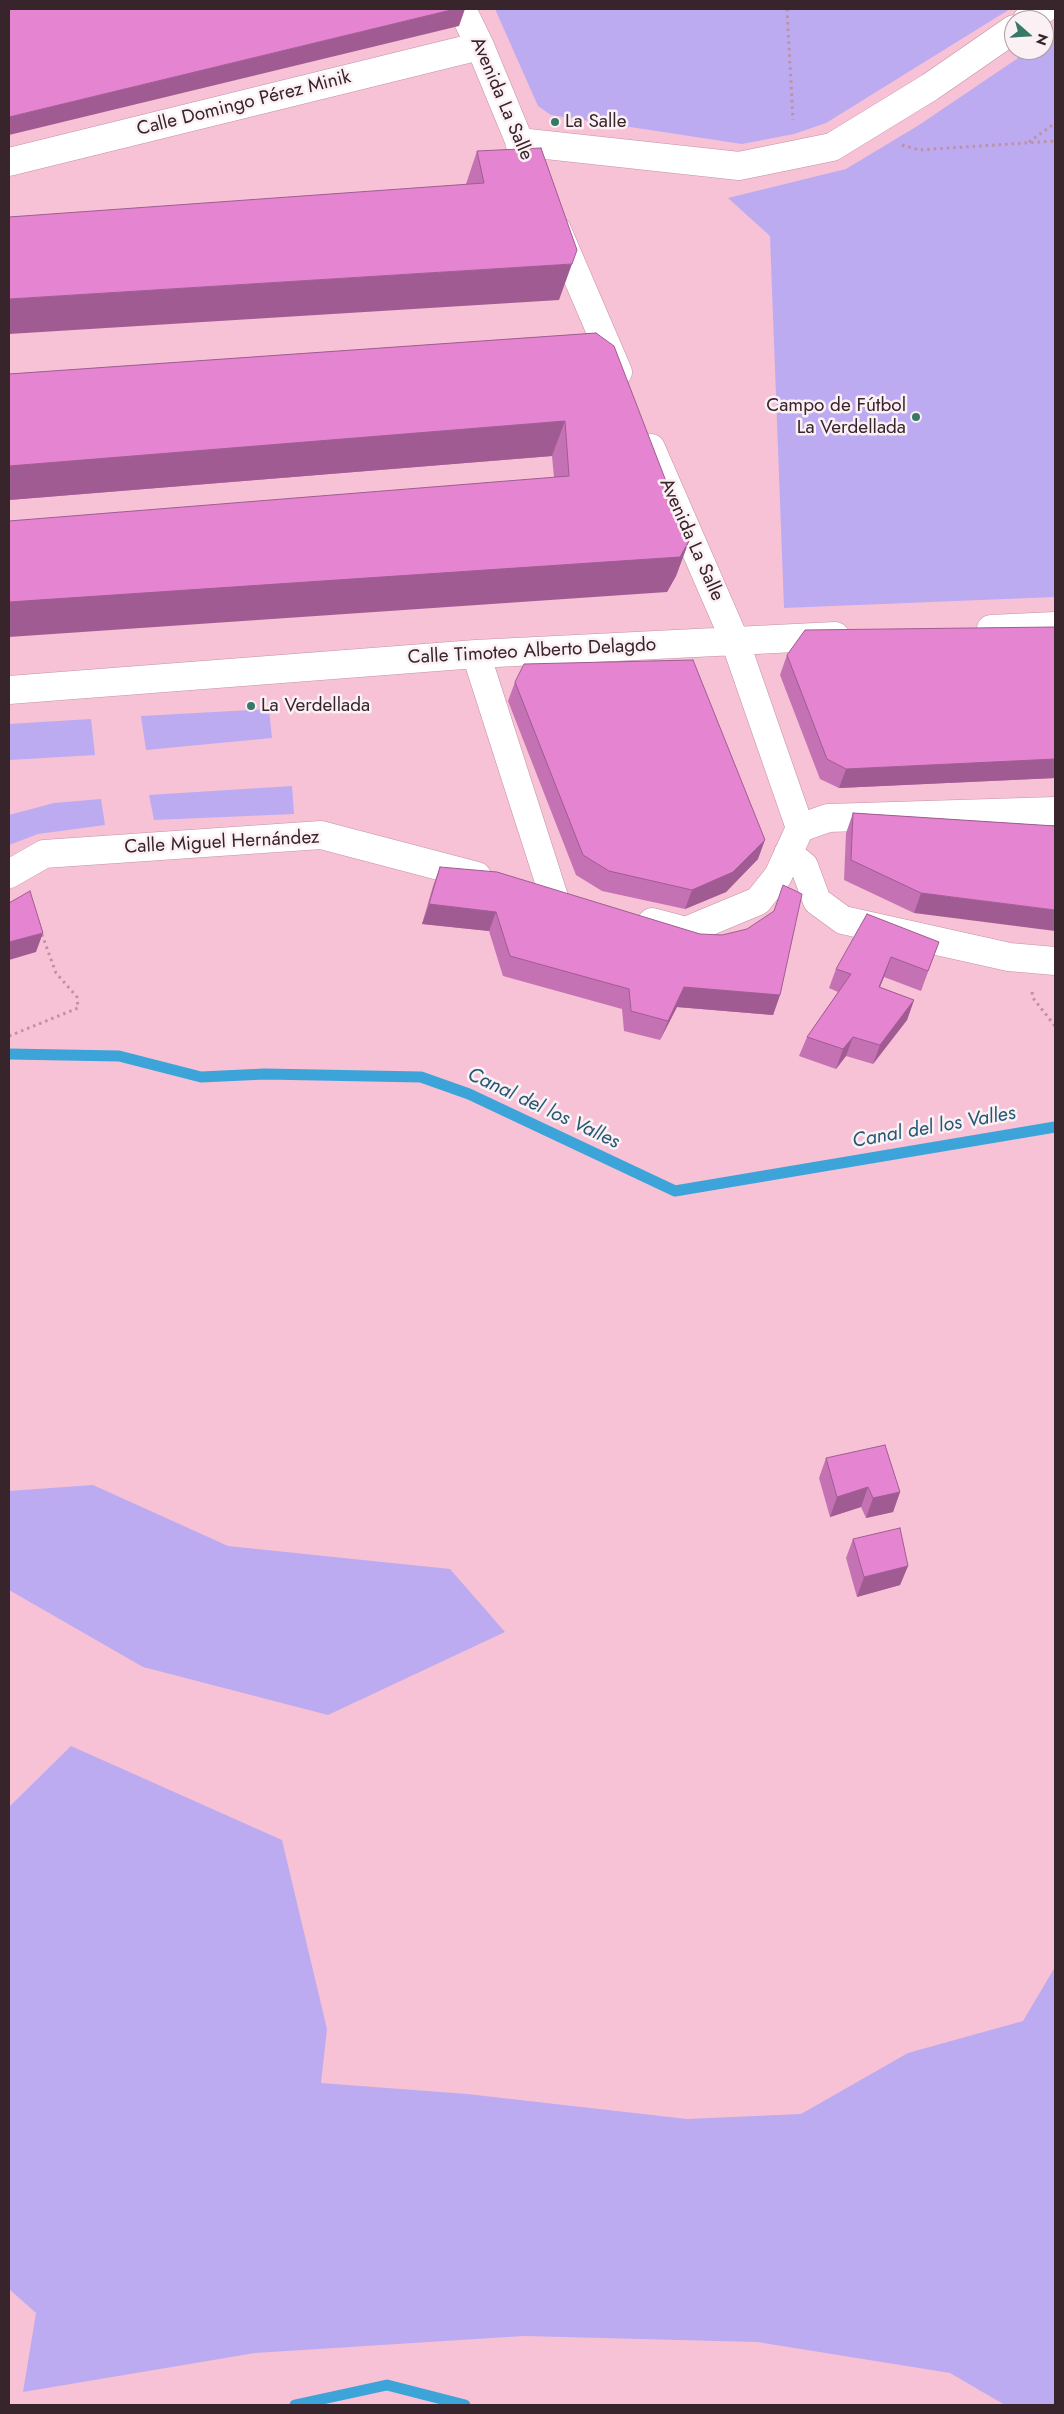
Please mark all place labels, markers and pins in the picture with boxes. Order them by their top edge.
place label: La Salle [565,111,626,133]
marker: La Salle [549,116,561,128]
place label: Campo de Fútbol La Verdellada [766,395,906,439]
marker: Campo de Fútbol La Verdellada [910,411,922,423]
place label: La Verdellada [261,695,370,717]
marker: La Verdellada [245,700,257,712]

